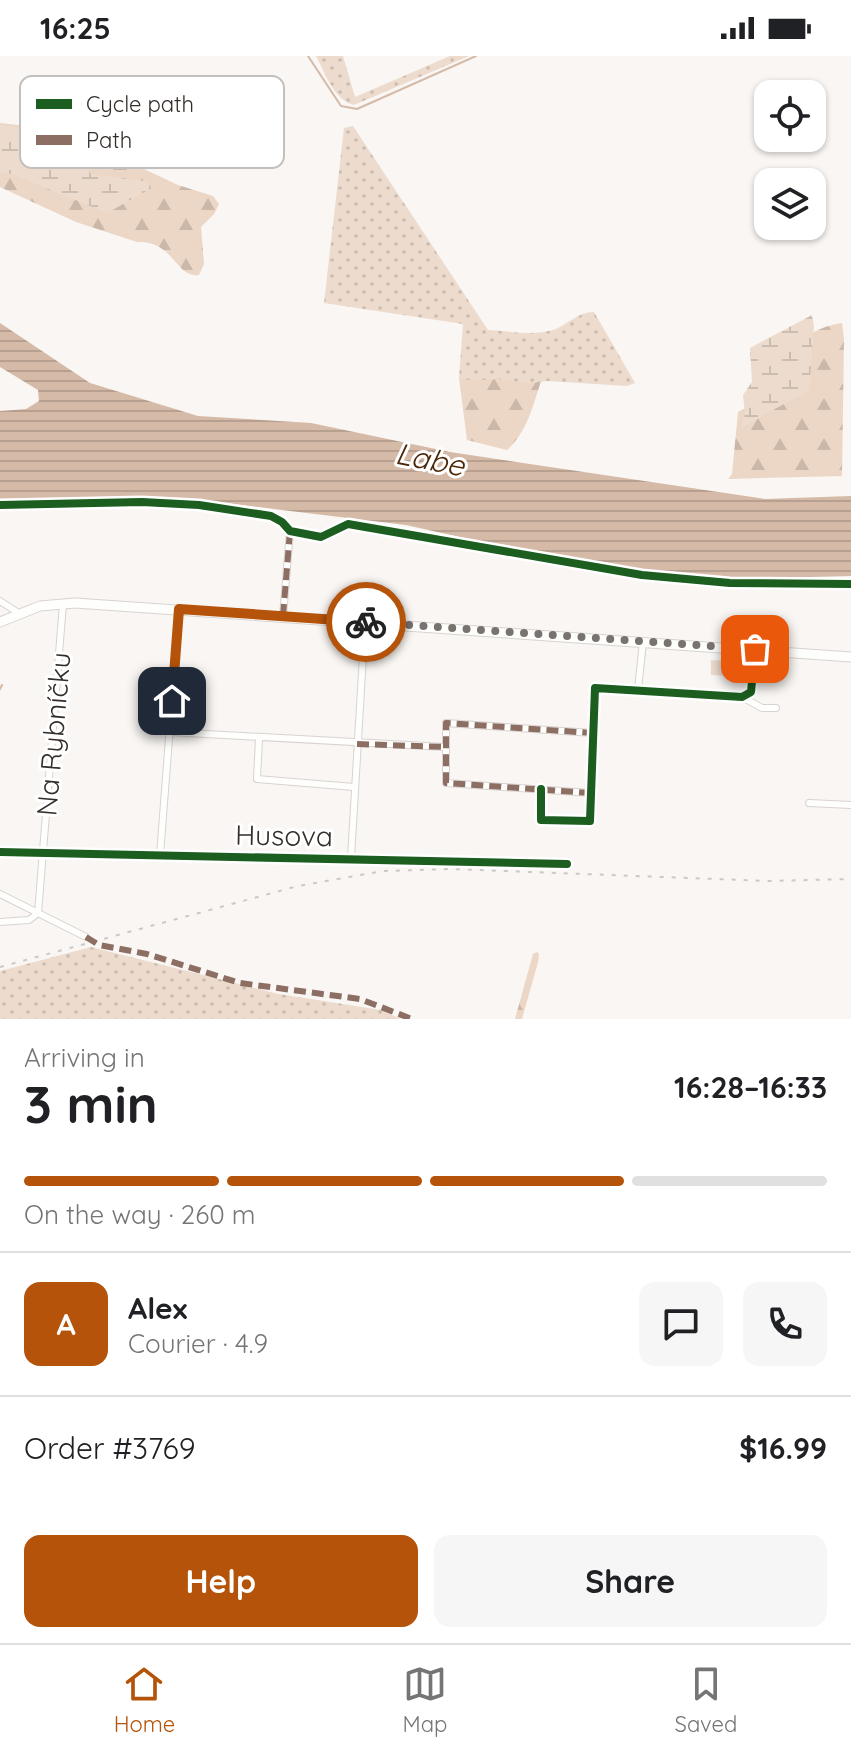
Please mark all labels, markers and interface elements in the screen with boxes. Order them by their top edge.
text: 16:25 [40,9,111,47]
legend [20,76,284,168]
map controls [754,80,826,240]
button: locate [754,80,826,152]
text: Cycle path [86,90,194,118]
text: Path [86,126,132,154]
button: layers [754,168,826,240]
water label: Labe [392,434,469,484]
courier [326,582,406,662]
icon: bike [344,600,388,644]
pin [721,615,789,683]
icon: bag [733,627,777,671]
street label: Na Rybníčku [28,651,78,817]
pin [138,667,206,735]
icon: home [150,679,194,723]
street label: Husova [235,817,333,853]
text: Arriving in [24,1041,145,1074]
text: 16:28–16:33 [674,1068,827,1106]
text: 3 min [24,1071,158,1136]
text: On the way · 260 m [24,1198,256,1231]
button: chat [639,1282,723,1366]
button: phone [743,1282,827,1366]
text: Alex [128,1289,187,1327]
text: A [56,1305,76,1343]
text: Courier · 4.9 [128,1327,268,1360]
text: Order #3769 [24,1429,195,1467]
text: $16.99 [739,1429,827,1467]
button: Help [24,1535,418,1627]
button: Share [434,1535,827,1627]
tab: Home [114,1662,175,1738]
tab: Map [403,1662,447,1738]
tab: Saved [675,1662,737,1738]

